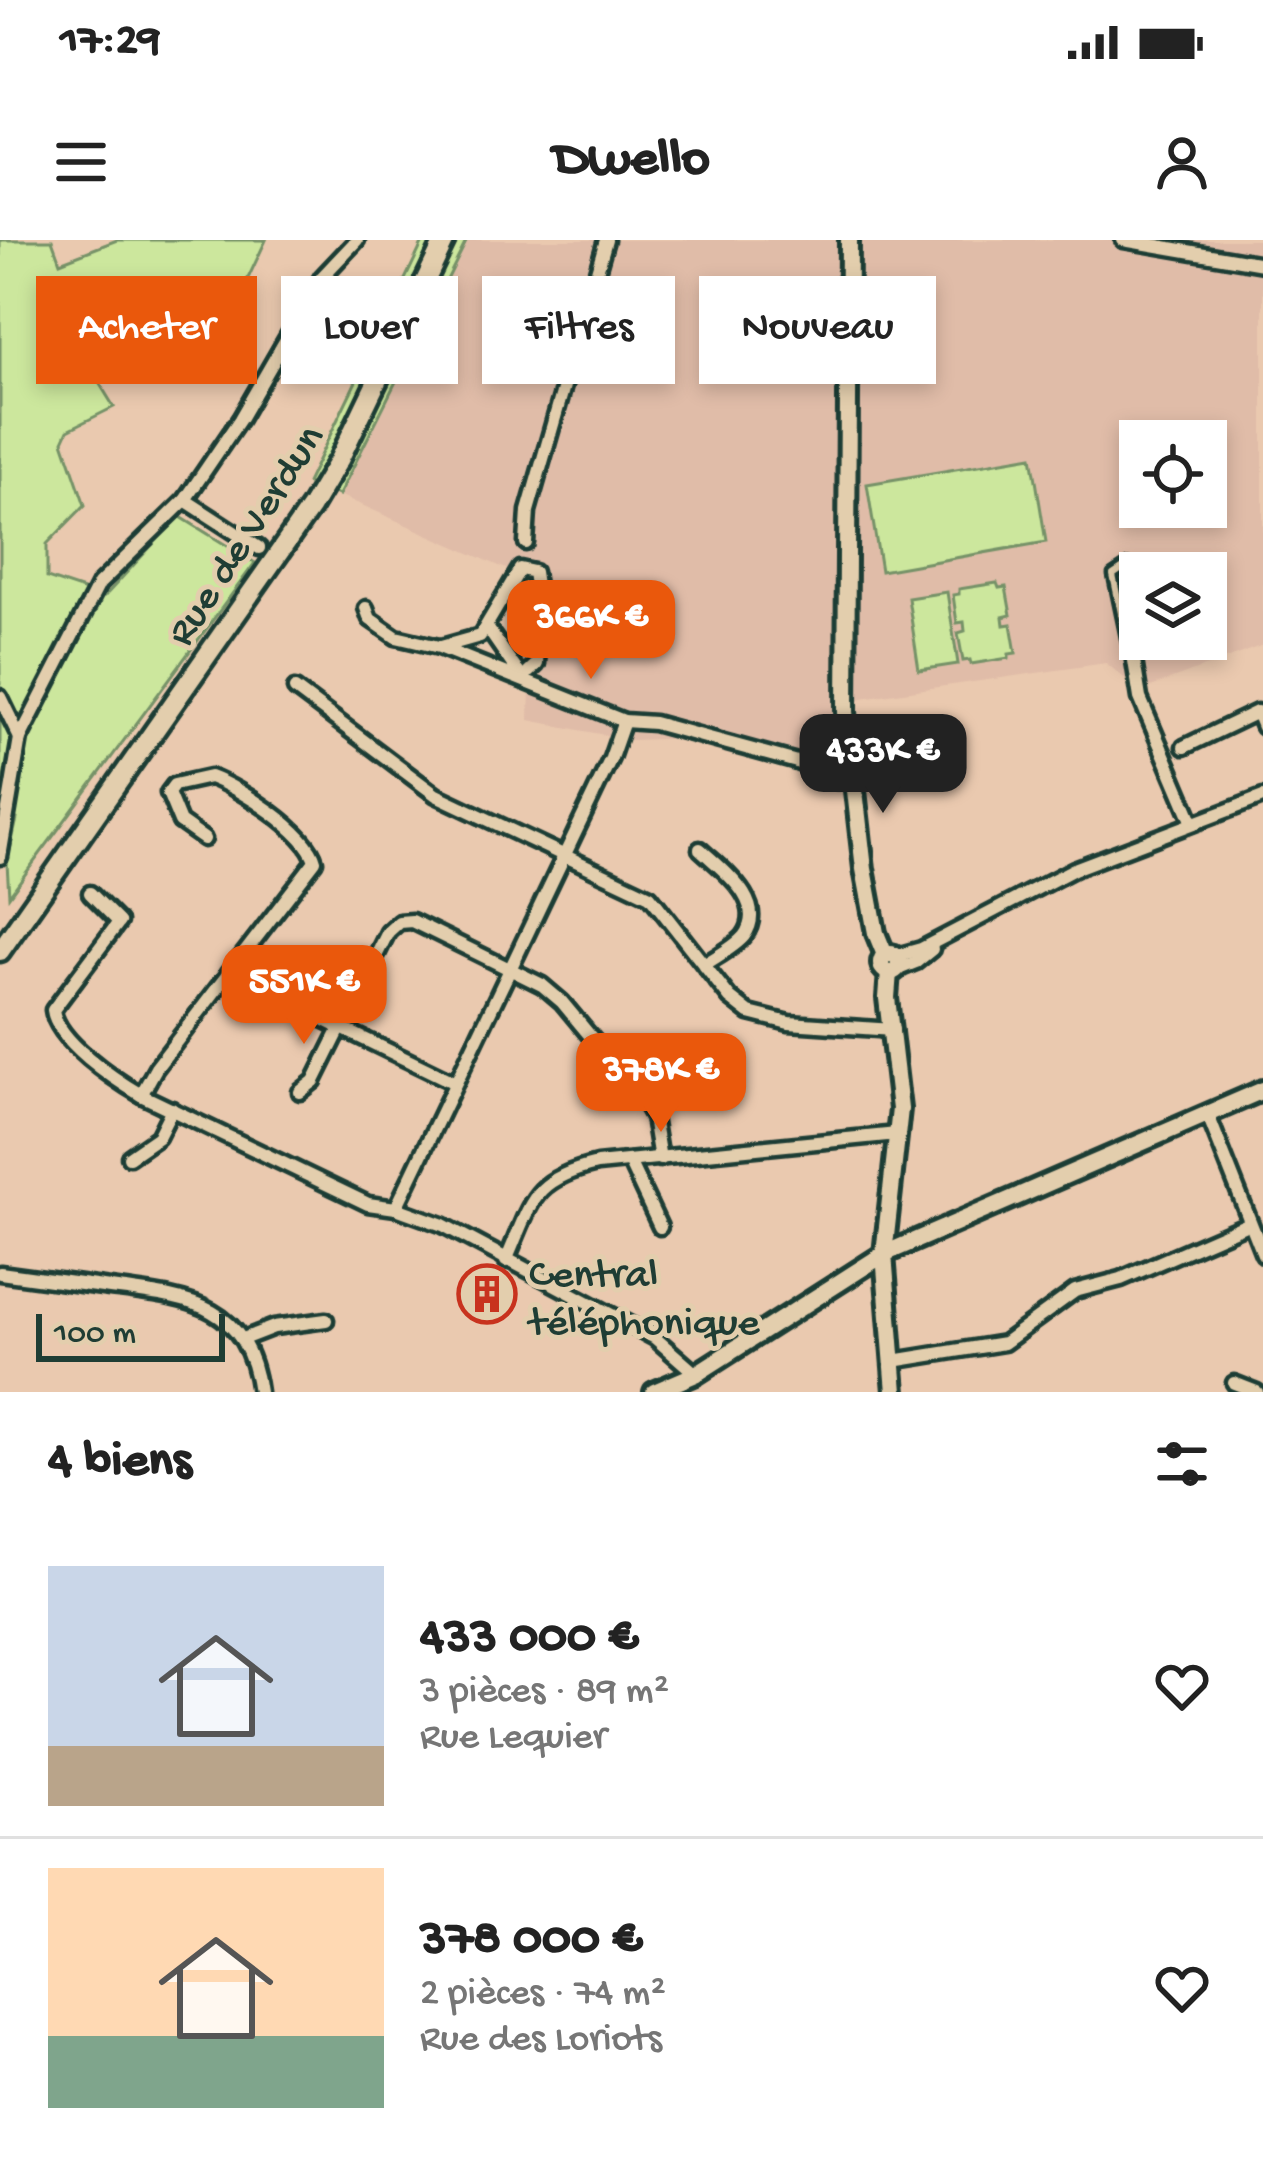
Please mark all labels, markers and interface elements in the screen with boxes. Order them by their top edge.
text: 17:29 [60,16,160,69]
icon: menu [48,129,114,195]
icon: person [1149,129,1215,195]
text: Dwello [553,130,710,194]
chip: Acheter [36,276,257,384]
chip: Louer [281,276,458,384]
chip: Filtres [482,276,675,384]
chip: Nouveau [699,276,936,384]
street label: Rue de Verdun [159,417,338,657]
map controls [1119,420,1227,660]
button: locate [1119,420,1227,528]
button: layers [1119,552,1227,660]
pin: 366K € [493,580,689,682]
text: 366K € [534,596,648,642]
pin: 433K € [785,714,981,816]
text: 433K € [827,730,939,776]
pin: 551K € [206,945,402,1047]
text: 551K € [249,961,359,1007]
pin: 378K € [563,1033,759,1135]
text: 378K € [603,1049,719,1095]
place label: Central téléphonique [526,1253,761,1350]
building icon: Central téléphonique [456,1263,518,1325]
scale bar [36,1308,225,1361]
text: 100 m [54,1316,136,1354]
icon: filters [1149,1431,1215,1497]
text: 4 biens [48,1434,192,1494]
text: 433 000 € [420,1610,638,1670]
icon: home [144,1614,288,1758]
icon: heart [1149,1653,1215,1719]
text: 3 pièces · 89 m² [420,1670,669,1716]
text: Rue Lequier [420,1716,607,1762]
text: 378 000 € [420,1912,642,1972]
icon: home [144,1916,288,2060]
icon: heart [1149,1955,1215,2021]
text: 2 pièces · 74 m² [420,1972,666,2018]
text: Rue des Loriots [420,2018,662,2064]

